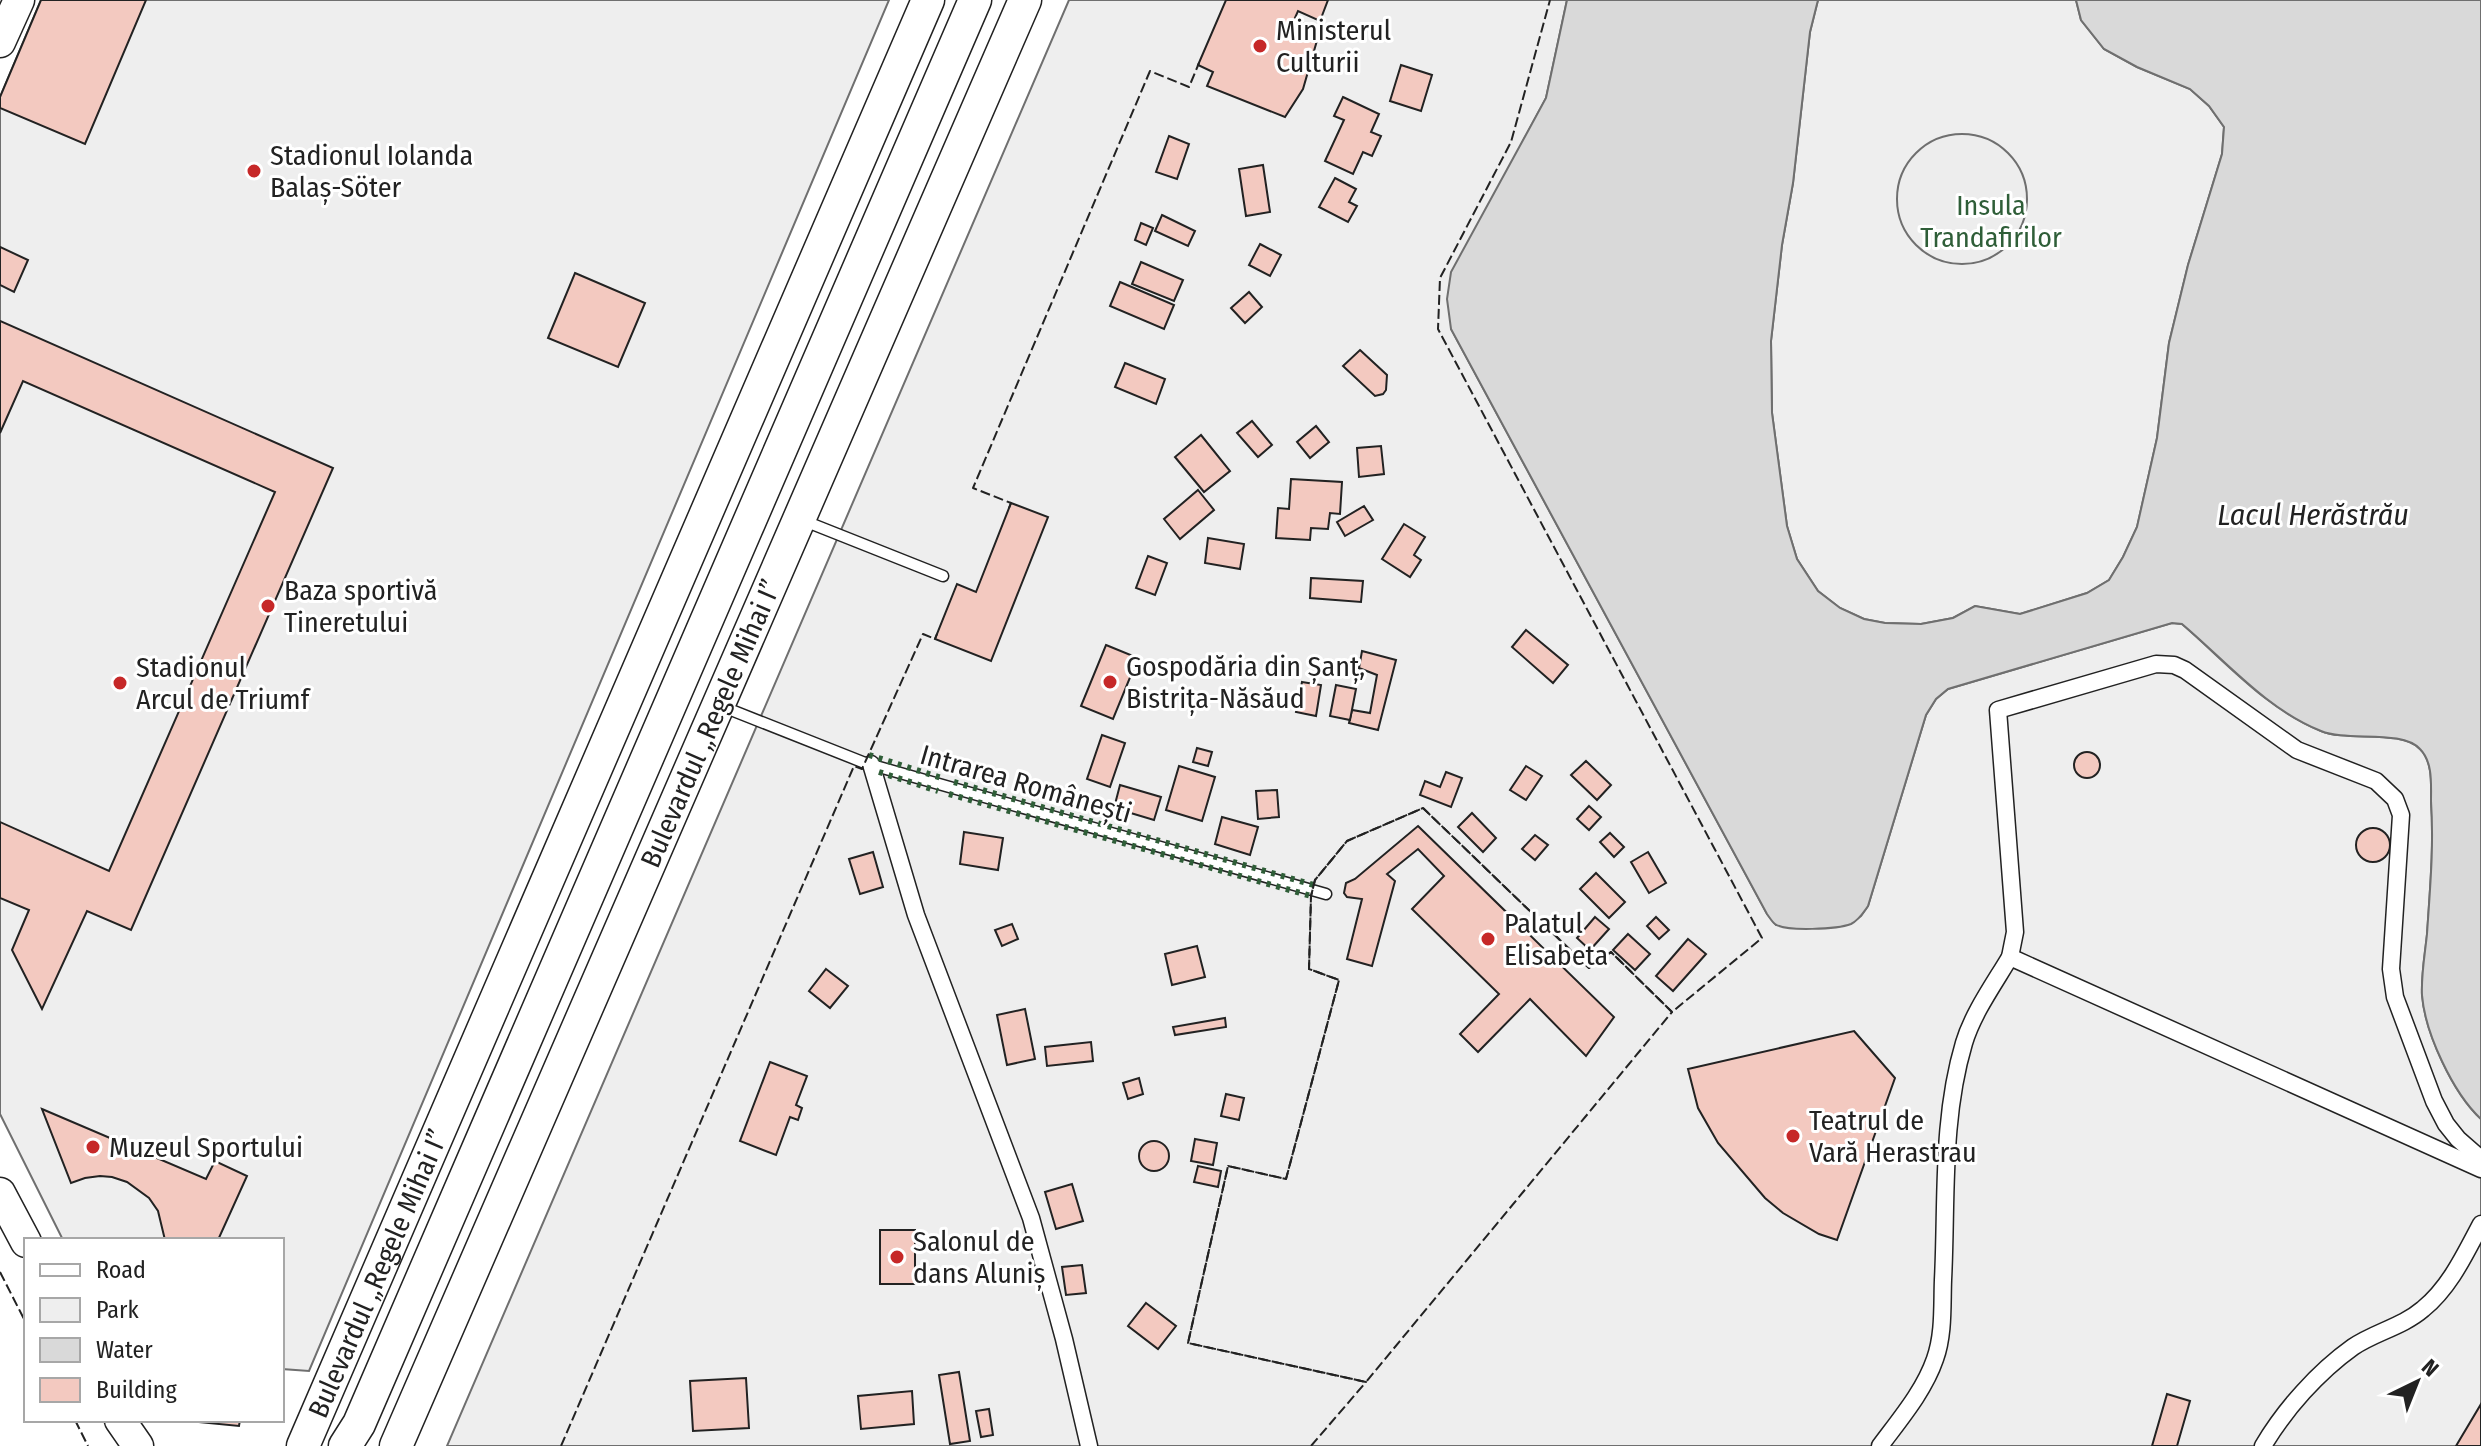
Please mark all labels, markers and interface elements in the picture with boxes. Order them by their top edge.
place label: Ministerul Culturii [1276,14,1391,79]
marker: Ministerul Culturii [1251,37,1269,55]
place label: Stadionul Iolanda Balaș-Söter [270,139,473,205]
marker: Stadionul Iolanda Balaș-Söter [245,162,263,180]
park label: Insula Trandafirilor [1920,189,2062,254]
water label: Lacul Herăstrău [2217,497,2409,533]
place label: Baza sportivă Tineretului [284,574,437,639]
street label: Bulevardul „Regele Mihai I” [633,574,787,872]
marker: Baza sportivă Tineretului [259,597,277,615]
place label: Gospodăria din Șanț, Bistrița-Năsăud [1126,650,1365,716]
place label: Stadionul Arcul de Triumf [136,651,312,716]
marker: Gospodăria din Șanț, Bistrița-Năsăud [1101,673,1119,691]
marker: Stadionul Arcul de Triumf [111,674,129,692]
street label: Intrarea Românești [916,738,1135,831]
place label: Palatul Elisabeta [1504,907,1608,972]
marker: Palatul Elisabeta [1479,930,1497,948]
place label: Teatrul de Vară Herastrau [1809,1104,1977,1169]
street label: Bulevardul „Regele Mihai I” [301,1124,454,1422]
marker: Teatrul de Vară Herastrau [1784,1127,1802,1145]
place label: Muzeul Sportului [109,1131,303,1164]
marker: Muzeul Sportului [84,1138,102,1156]
place label: Salonul de dans Aluniș [913,1225,1046,1291]
legend [24,1238,284,1422]
marker: Salonul de dans Aluniș [888,1248,906,1266]
text: Road [96,1256,146,1284]
text: Park [96,1296,139,1324]
text: Water [96,1336,153,1364]
north arrow [2377,1342,2457,1422]
text: N [2416,1353,2444,1382]
text: Building [96,1376,178,1404]

